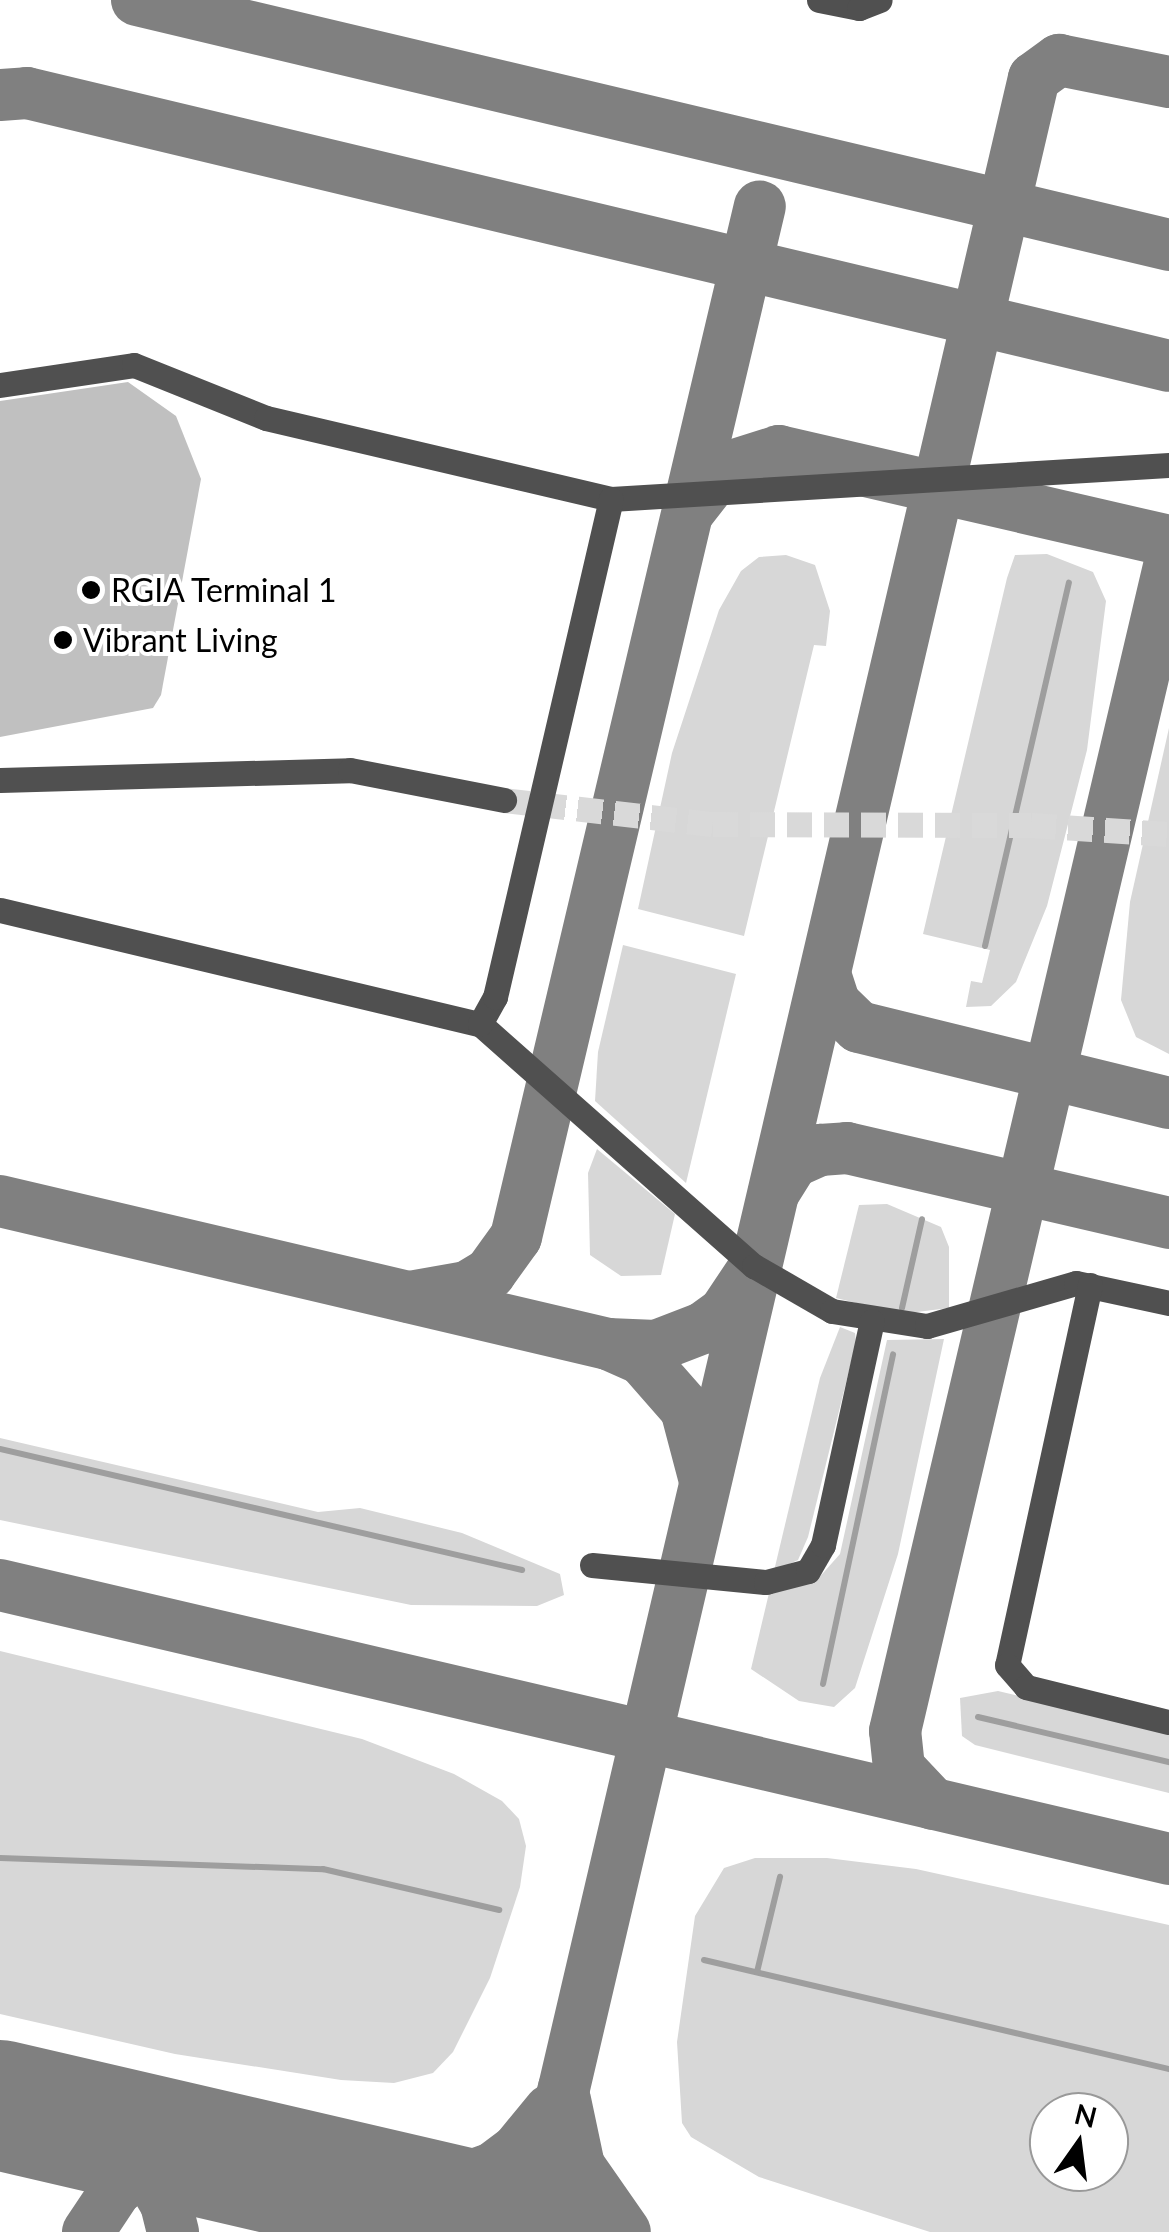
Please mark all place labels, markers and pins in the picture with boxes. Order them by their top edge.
place label: RGIA Terminal 1 [111,571,339,609]
marker: RGIA Terminal 1 [80,579,102,601]
place label: Vibrant Living [83,621,278,659]
marker: Vibrant Living [52,629,74,651]

